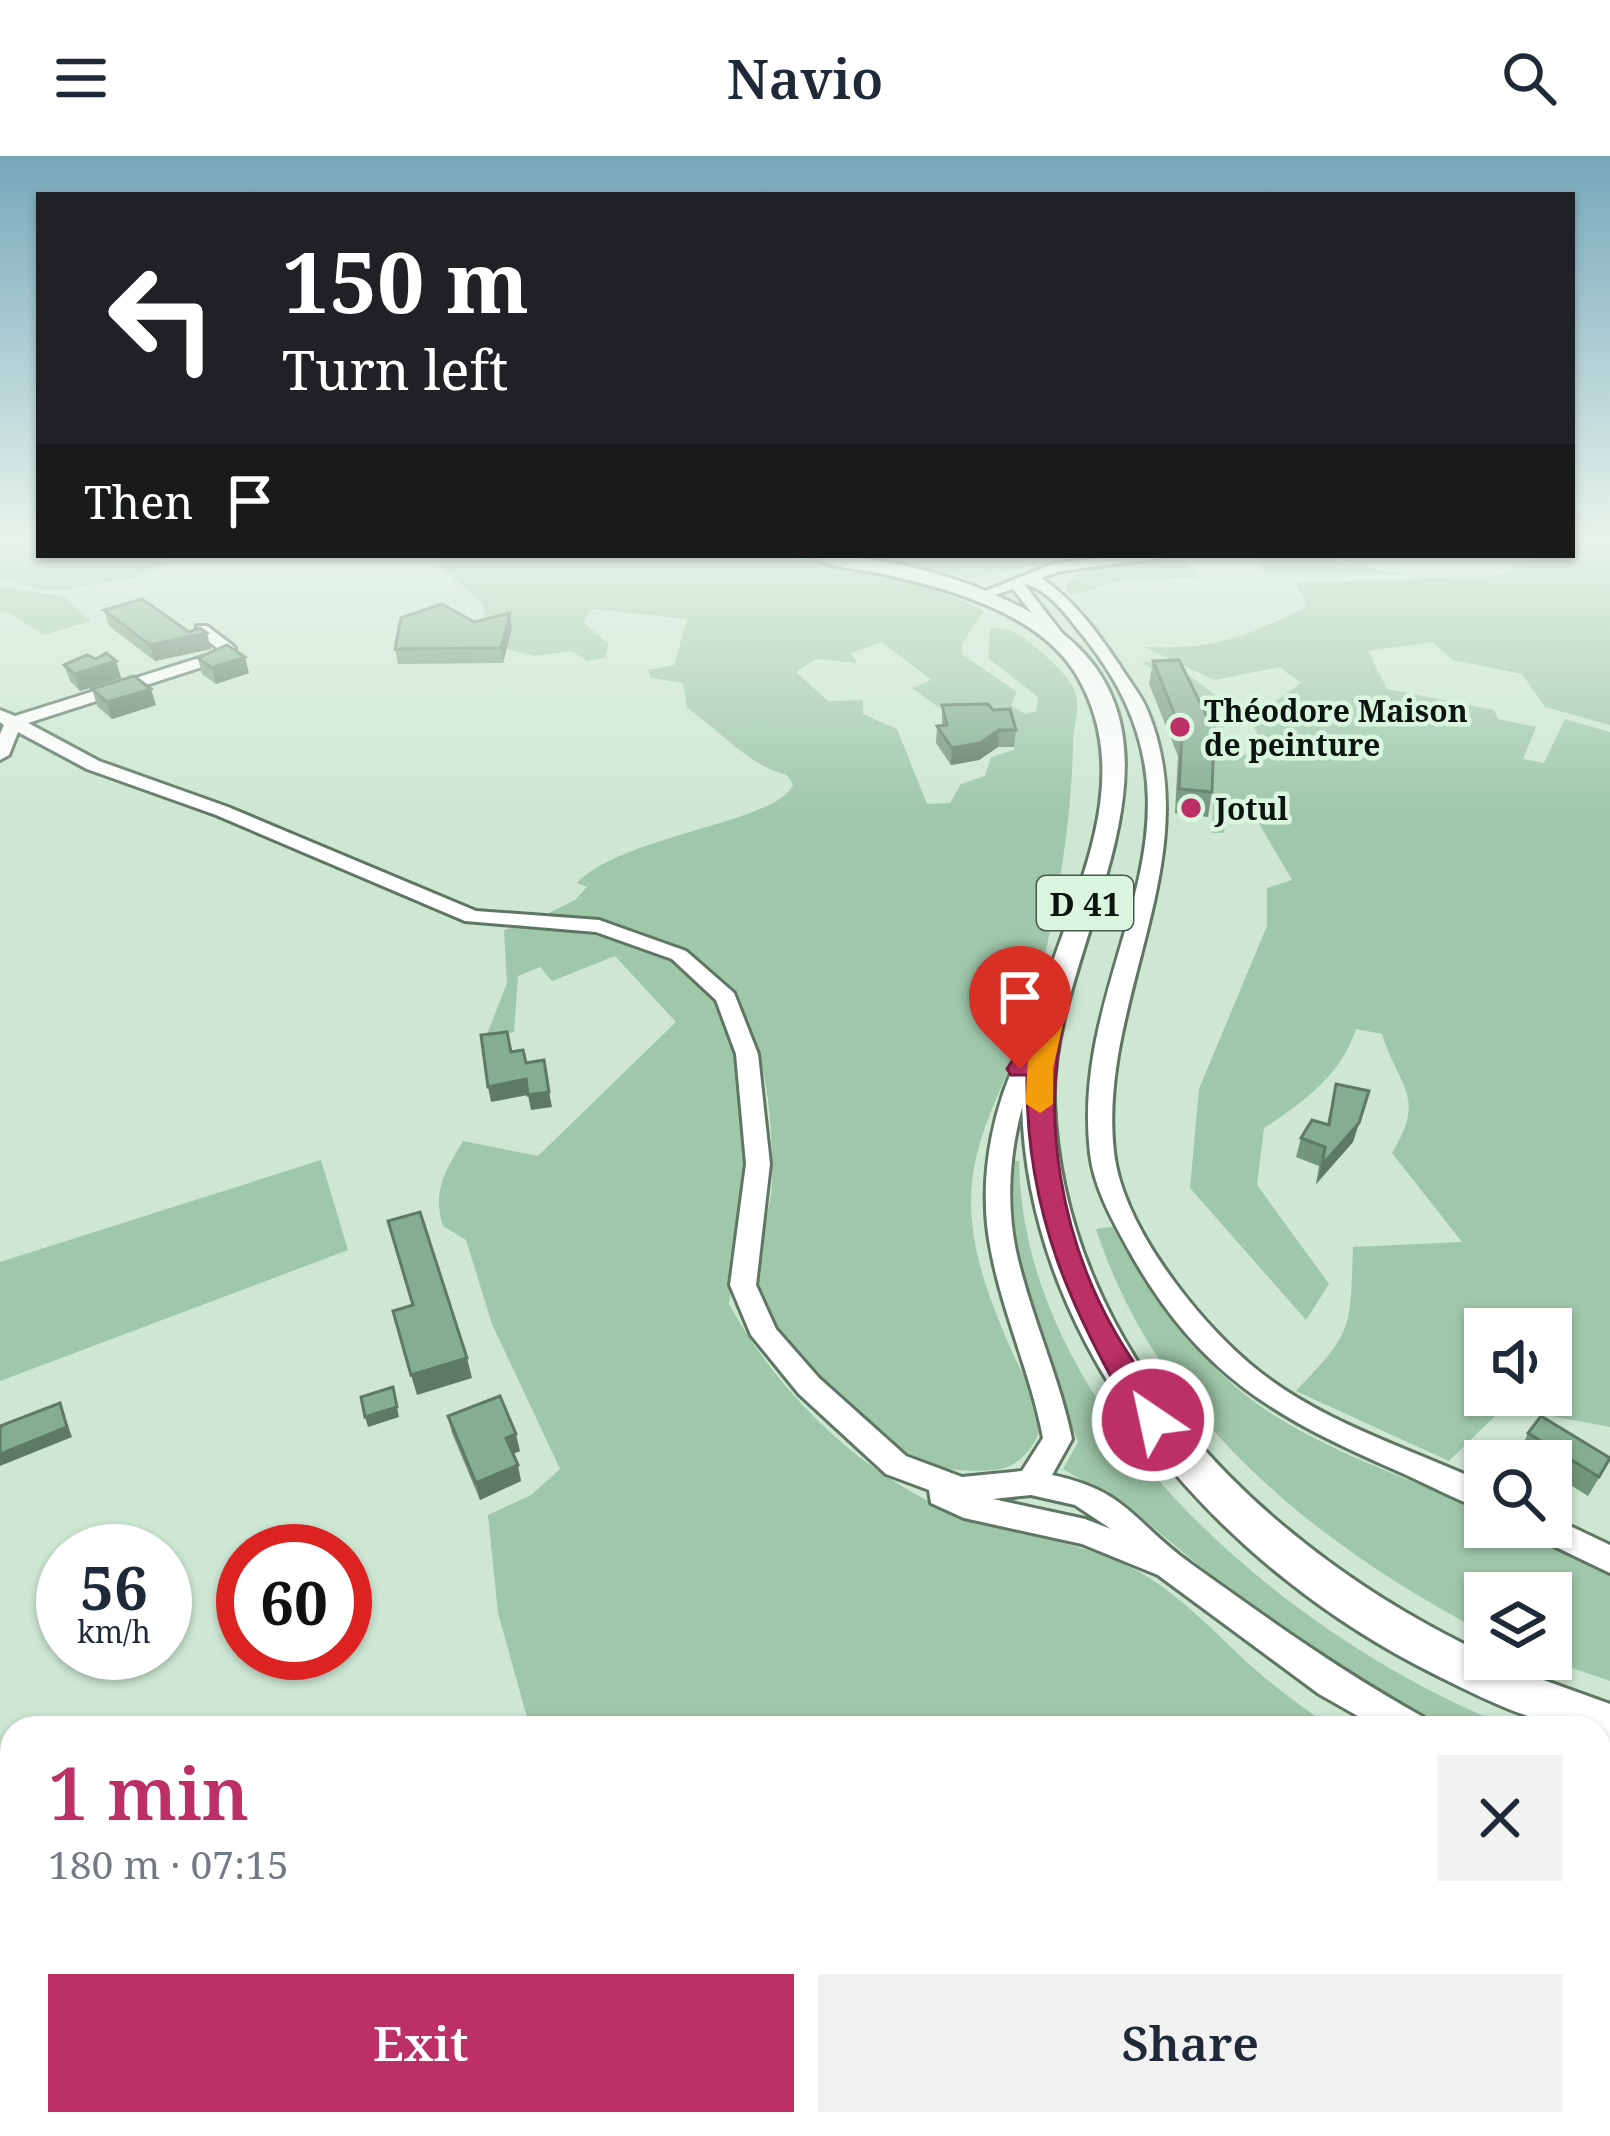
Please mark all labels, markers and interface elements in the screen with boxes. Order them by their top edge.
text: Navio [727,41,883,115]
icon: menu [48,45,114,111]
icon: search [1496,45,1562,111]
text: 150 m [282,223,529,338]
icon: left [84,240,240,396]
text: Turn left [282,332,508,406]
icon: arrive [217,468,283,534]
text: Then [84,471,193,532]
place label: Théodore Maison de peinture [1204,690,1468,765]
marker: Théodore Maison de peinture [1167,714,1193,740]
place label: Jotul [1214,788,1288,829]
marker: Jotul [1178,795,1204,821]
road number: D 41 [1037,876,1133,930]
pin [969,946,1071,1069]
icon: arrive [987,964,1053,1030]
map controls [1464,1308,1572,1680]
button: sound [1464,1308,1572,1416]
position arrow [1090,1357,1216,1483]
button: search [1464,1440,1572,1548]
speed limit sign: 60 [216,1524,372,1680]
text: 56 [80,1546,148,1628]
button: layers [1464,1572,1572,1680]
text: km/h [77,1611,151,1652]
text: 1 min [48,1743,249,1841]
button: close [1437,1755,1563,1881]
text: 180 m · 07:15 [48,1837,289,1890]
button: Exit [48,1974,794,2112]
button: Share [818,1974,1563,2112]

